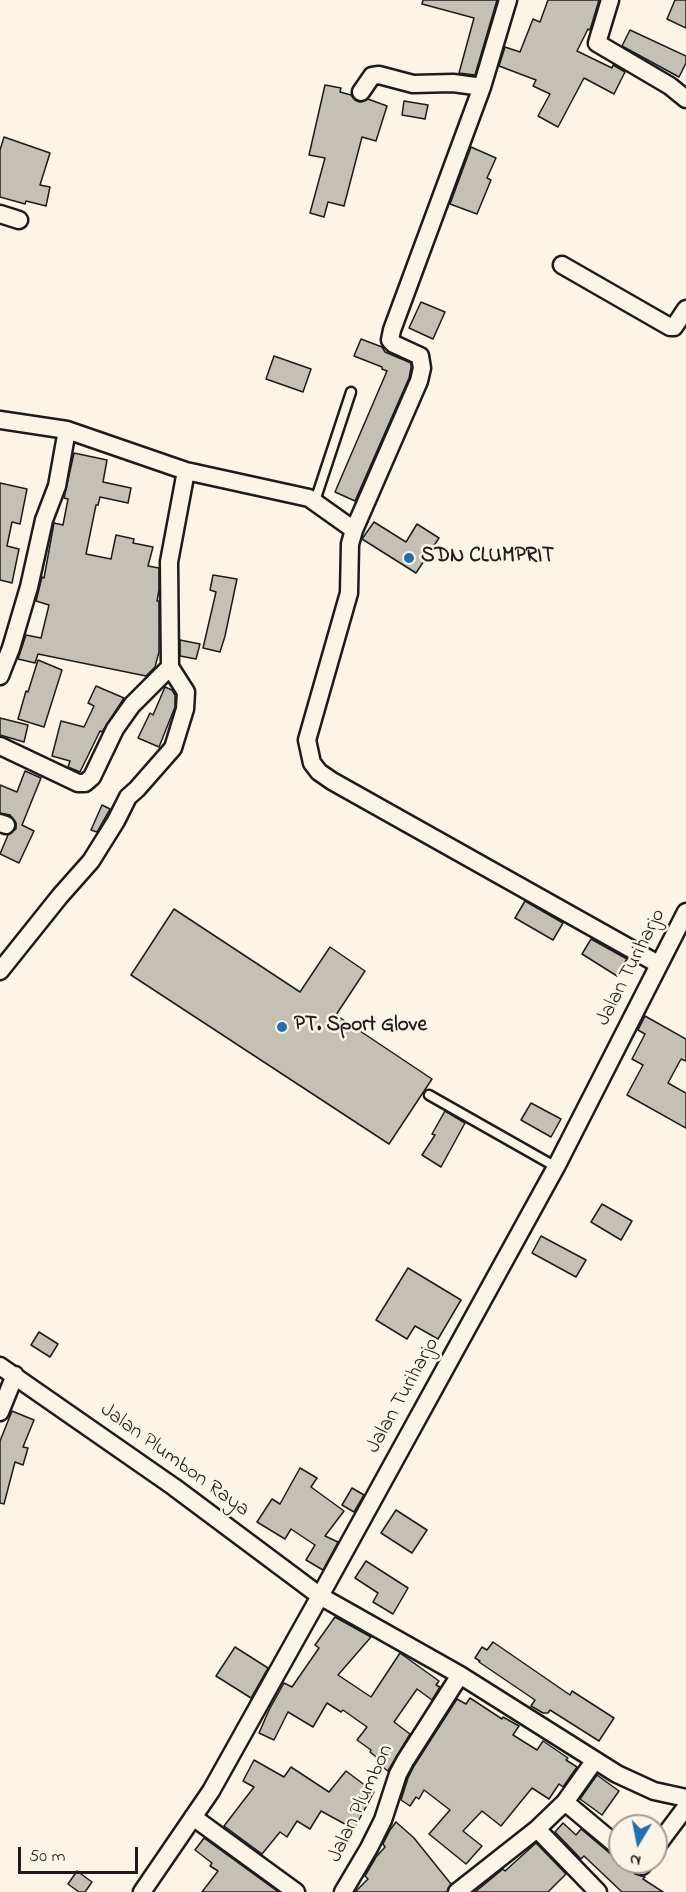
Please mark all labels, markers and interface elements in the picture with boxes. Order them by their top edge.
place label: SDN CLUMPRIT [421,545,554,571]
marker: SDN CLUMPRIT [402,551,416,565]
street label: Jalan Turiharjo [592,905,672,1031]
place label: PT. Sport Glove [294,1014,427,1040]
marker: PT. Sport Glove [275,1020,289,1034]
street label: Jalan Turiharjo [362,1334,446,1458]
street label: Jalan Plumbon Raya [94,1398,254,1524]
street label: Jalan Plumbon [324,1741,400,1867]
north arrow [608,1814,668,1874]
scale bar [21,1835,141,1873]
text: 50 m [29,1844,66,1870]
text: N [628,1847,643,1873]

